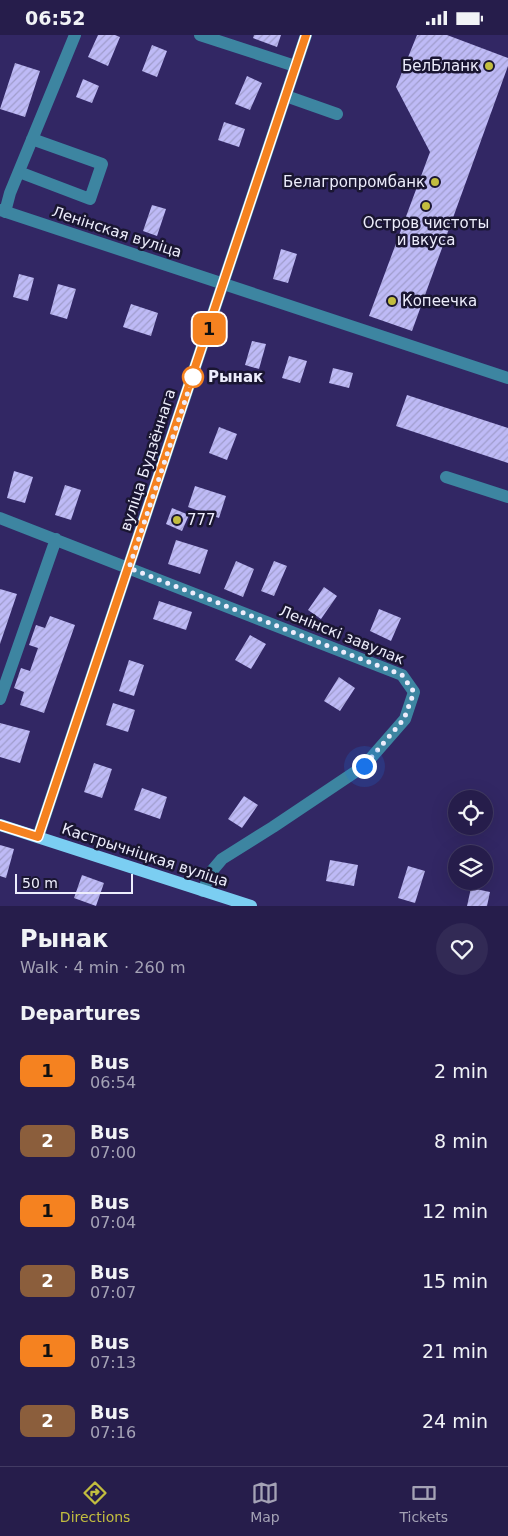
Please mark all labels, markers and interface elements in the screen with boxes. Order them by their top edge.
text: 06:52 [25,7,85,29]
place label: БелБланк [402,57,479,75]
marker: БелБланк [483,60,495,72]
place label: Белагропромбанк [283,173,425,191]
marker: Белагропромбанк [429,176,441,188]
marker: Остров чистоты и вкуса [420,200,432,212]
street label: Ленінская вуліца [50,203,184,261]
place label: Остров чистоты и вкуса [363,214,489,249]
place label: Копеечка [402,292,477,310]
marker: Копеечка [386,295,398,307]
line badge: 1 [193,313,225,345]
text: 1 [203,318,215,339]
marker: Рынак [182,366,204,388]
place label: Рынак [208,368,263,386]
street label: вуліца Будзённага [117,387,179,533]
place label: 777 [187,511,216,529]
marker: 777 [171,514,183,526]
street label: Ленінскі завулак [277,602,407,668]
your location [352,754,377,779]
map controls [448,790,493,890]
button: locate [448,790,493,835]
street label: Кастрычніцкая вуліца [59,820,231,890]
button: layers [448,845,493,890]
scale bar [15,871,132,894]
text: 50 m [22,875,58,891]
button: heart [436,923,488,975]
text: Рынак [20,925,108,953]
text: Walk · 4 min · 260 m [20,958,185,977]
text: Departures [20,1002,141,1024]
text: Bus [90,1051,129,1073]
text: 1 [41,1060,54,1081]
text: 2 min [434,1060,488,1082]
text: 06:54 [90,1073,136,1092]
text: Bus [90,1121,129,1143]
text: 2 [41,1130,54,1151]
text: 8 min [434,1130,488,1152]
text: 07:00 [90,1143,136,1162]
text: Bus [90,1191,129,1213]
text: 1 [41,1200,54,1221]
text: 12 min [422,1200,488,1222]
text: 07:04 [90,1213,136,1232]
text: Bus [90,1261,129,1283]
text: 2 [41,1270,54,1291]
text: 15 min [422,1270,488,1292]
text: 07:07 [90,1283,136,1302]
text: Bus [90,1331,129,1353]
text: 1 [41,1340,54,1361]
text: 21 min [422,1340,488,1362]
text: 07:13 [90,1353,136,1372]
text: Bus [90,1401,129,1423]
text: 2 [41,1410,54,1431]
text: 24 min [422,1410,488,1432]
text: 07:16 [90,1423,136,1442]
tab: Directions [60,1479,130,1525]
tab: Map [250,1479,280,1525]
tab: Tickets [399,1479,448,1525]

